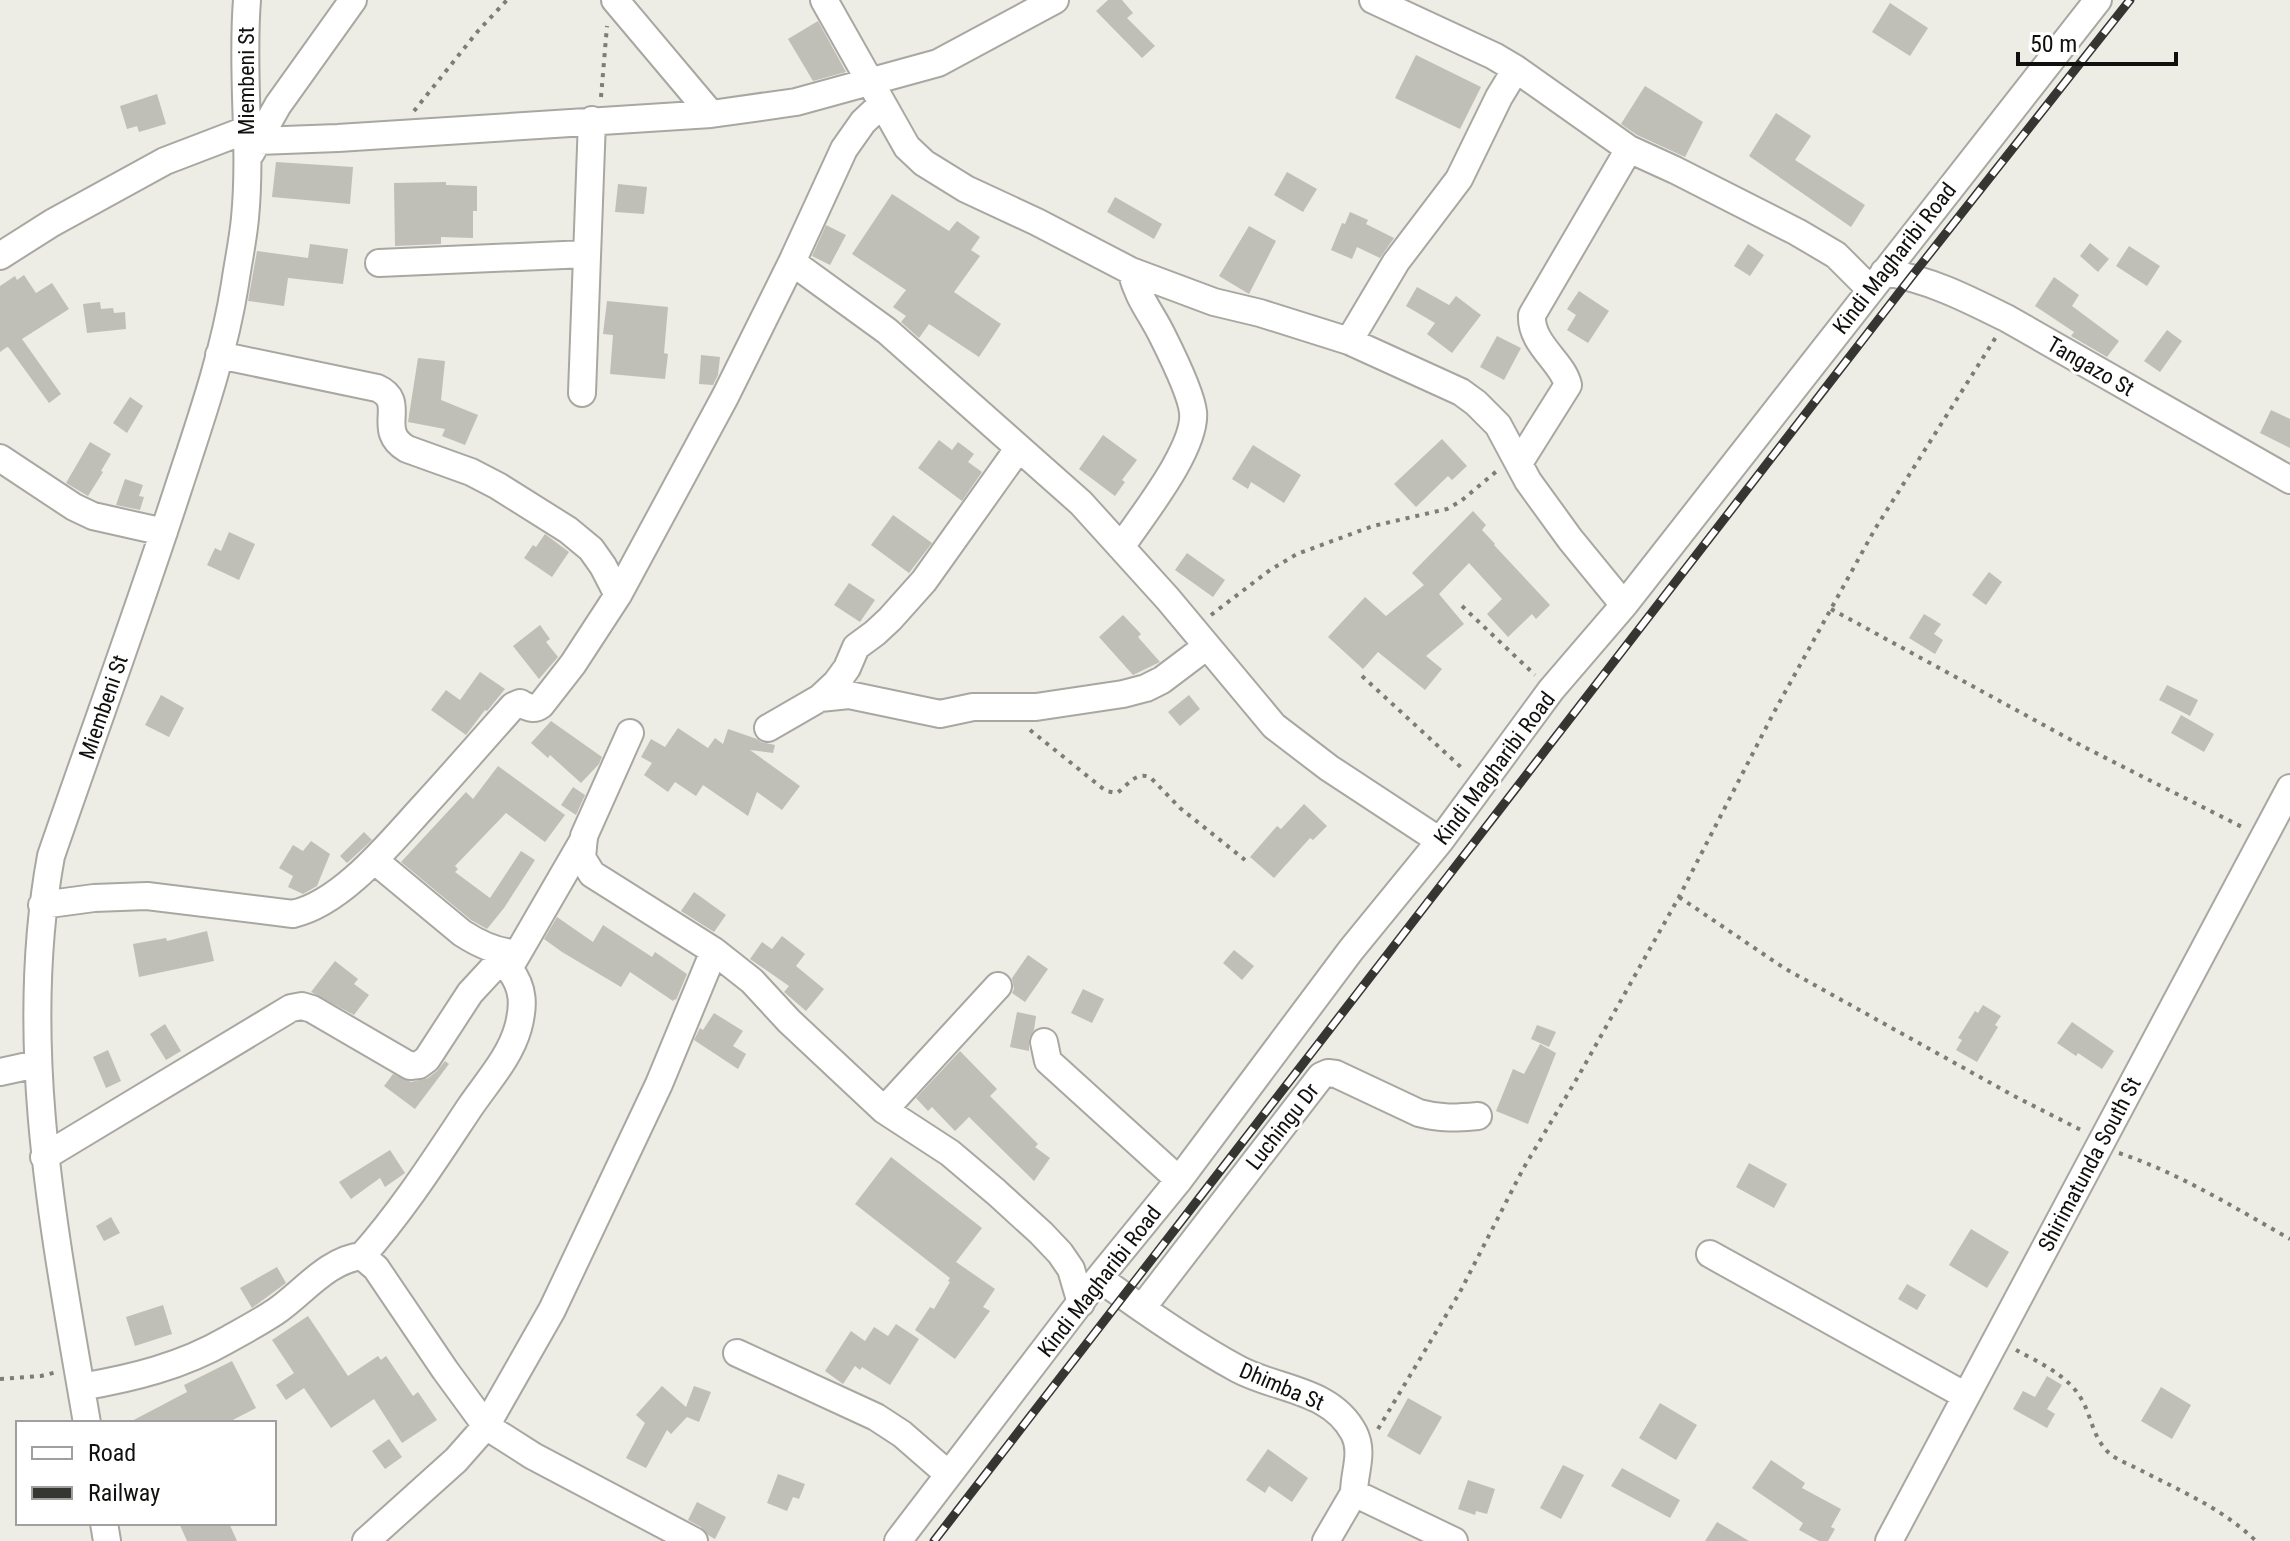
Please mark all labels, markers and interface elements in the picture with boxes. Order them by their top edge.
scale bar [2018,16,2176,66]
street label: Miembeni St [234,27,259,135]
text: 50 m [2030,30,2077,58]
street label: Kindi Magharibi Road [1828,178,1961,339]
street label: Tangazo St [2043,332,2139,401]
street label: Miembeni St [74,652,133,762]
street label: Kindi Magharibi Road [1429,687,1560,850]
street label: Shirimatunda South St [2033,1073,2146,1256]
street label: Luchingu Dr [1241,1078,1324,1175]
street label: Kindi Magharibi Road [1033,1201,1166,1362]
street label: Dhimba St [1236,1358,1328,1415]
legend [16,1421,276,1525]
text: Road [88,1439,136,1467]
text: Railway [88,1479,160,1507]

